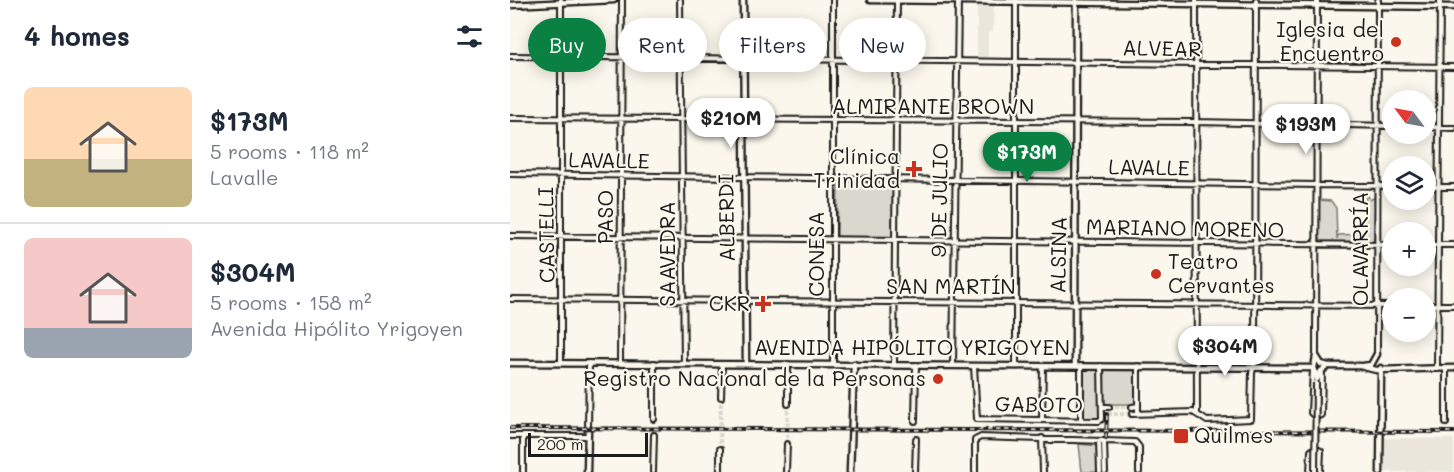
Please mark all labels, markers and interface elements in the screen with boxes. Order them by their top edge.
place label: Iglesia del Encuentro [1276,15,1384,66]
chip: Buy [528,18,606,72]
chip: Rent [618,18,707,72]
chip: Filters [719,18,827,72]
chip: New [839,18,926,72]
text: 4 homes [24,19,130,53]
icon: filters [453,20,486,53]
street label: ALVEAR [1122,33,1202,62]
marker: Iglesia del Encuentro [1389,35,1403,49]
north arrow [1382,90,1436,144]
map controls [1382,90,1436,342]
street label: ALMIRANTE BROWN [832,92,1034,119]
pin: $210M [689,98,773,149]
text: $173M [210,104,289,138]
text: $210M [700,104,762,130]
pin: $193M [1264,104,1348,155]
text: $193M [1275,110,1337,136]
icon: home [72,111,144,183]
pin: $173M [985,132,1069,183]
text: 5 rooms · 118 m² [210,138,369,164]
text: $173M [997,138,1057,164]
place label: Clínica Trinidad [814,142,900,193]
street label: 9 DE JULIO [924,142,953,258]
street label: LAVALLE [568,145,650,174]
street label: LAVALLE [1108,152,1190,181]
button: layers [1382,156,1436,210]
marker: Clínica Trinidad [905,160,923,178]
text: Lavalle [210,164,278,190]
street label: ALBERDI [711,174,740,262]
street label: CASTELLI [531,187,560,283]
street label: PASO [591,190,618,244]
street label: OLAVARRÍA [1346,192,1373,306]
street label: SAAVEDRA [653,201,680,307]
street label: CONESA [802,211,829,297]
street label: MARIANO MORENO [1086,212,1284,243]
street label: ALSINA [1043,216,1072,294]
button: + [1382,222,1436,276]
place label: Teatro Cervantes [1168,247,1275,298]
text: $304M [210,255,296,289]
icon: home [72,262,144,334]
marker: Teatro Cervantes [1149,267,1163,281]
street label: SAN MARTÍN [886,272,1016,299]
button: − [1382,288,1436,342]
text: 5 rooms · 158 m² [210,289,372,315]
place label: CKR [709,289,750,316]
marker: CKR [754,295,772,313]
text: Avenida Hipólito Yrigoyen [210,315,463,341]
pin: $304M [1183,326,1267,377]
text: $304M [1192,332,1258,358]
street label: AVENIDA HIPÓLITO YRIGOYEN [754,333,1070,360]
place label: Registro Nacional de la Personas [583,364,926,391]
marker: Registro Nacional de la Personas [931,372,945,386]
street label: GABOTO [995,389,1083,418]
place label: Quilmes [1194,421,1274,448]
marker: Quilmes [1172,427,1190,445]
scale bar [528,430,648,458]
text: 200 m [537,433,584,454]

